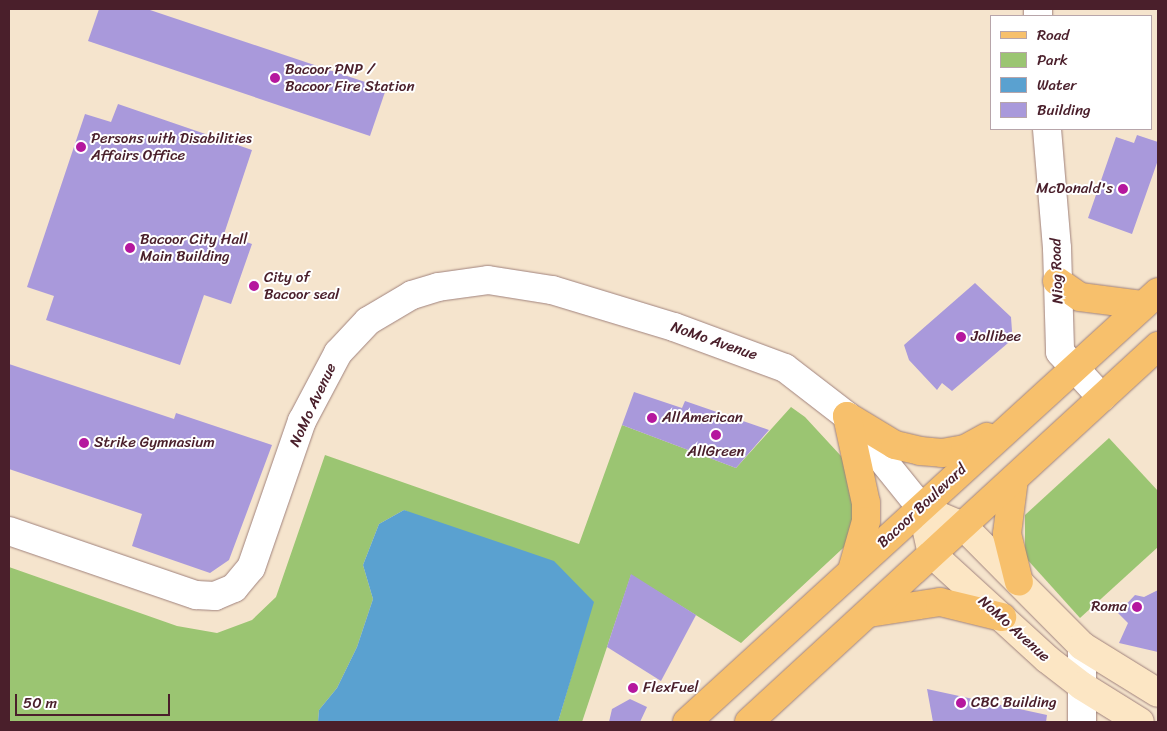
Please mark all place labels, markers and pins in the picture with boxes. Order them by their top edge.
place label: Bacoor PNP / Bacoor Fire Station [285,60,414,95]
marker: Bacoor PNP / Bacoor Fire Station [269,72,281,84]
place label: Persons with Disabilities Affairs Office [91,129,253,164]
marker: Persons with Disabilities Affairs Office [75,141,87,153]
place label: McDonald's [1036,180,1113,198]
marker: McDonald's [1117,183,1129,195]
place label: Bacoor City Hall Main Building [140,230,248,265]
marker: Bacoor City Hall Main Building [124,242,136,254]
place label: City of Bacoor seal [264,268,340,303]
marker: City of Bacoor seal [248,280,260,292]
place label: Jollibee [971,328,1021,346]
marker: Jollibee [955,331,967,343]
place label: AllAmerican [662,409,743,427]
marker: AllAmerican [646,412,658,424]
marker: AllGreen [710,429,722,441]
place label: Strike Gymnasium [94,434,215,452]
marker: Strike Gymnasium [78,437,90,449]
place label: AllGreen [687,443,745,461]
place label: Roma [1091,598,1127,616]
marker: Roma [1131,601,1143,613]
place label: FlexFuel [643,679,699,697]
marker: FlexFuel [627,682,639,694]
place label: CBC Building [971,694,1057,712]
marker: CBC Building [955,697,967,709]

